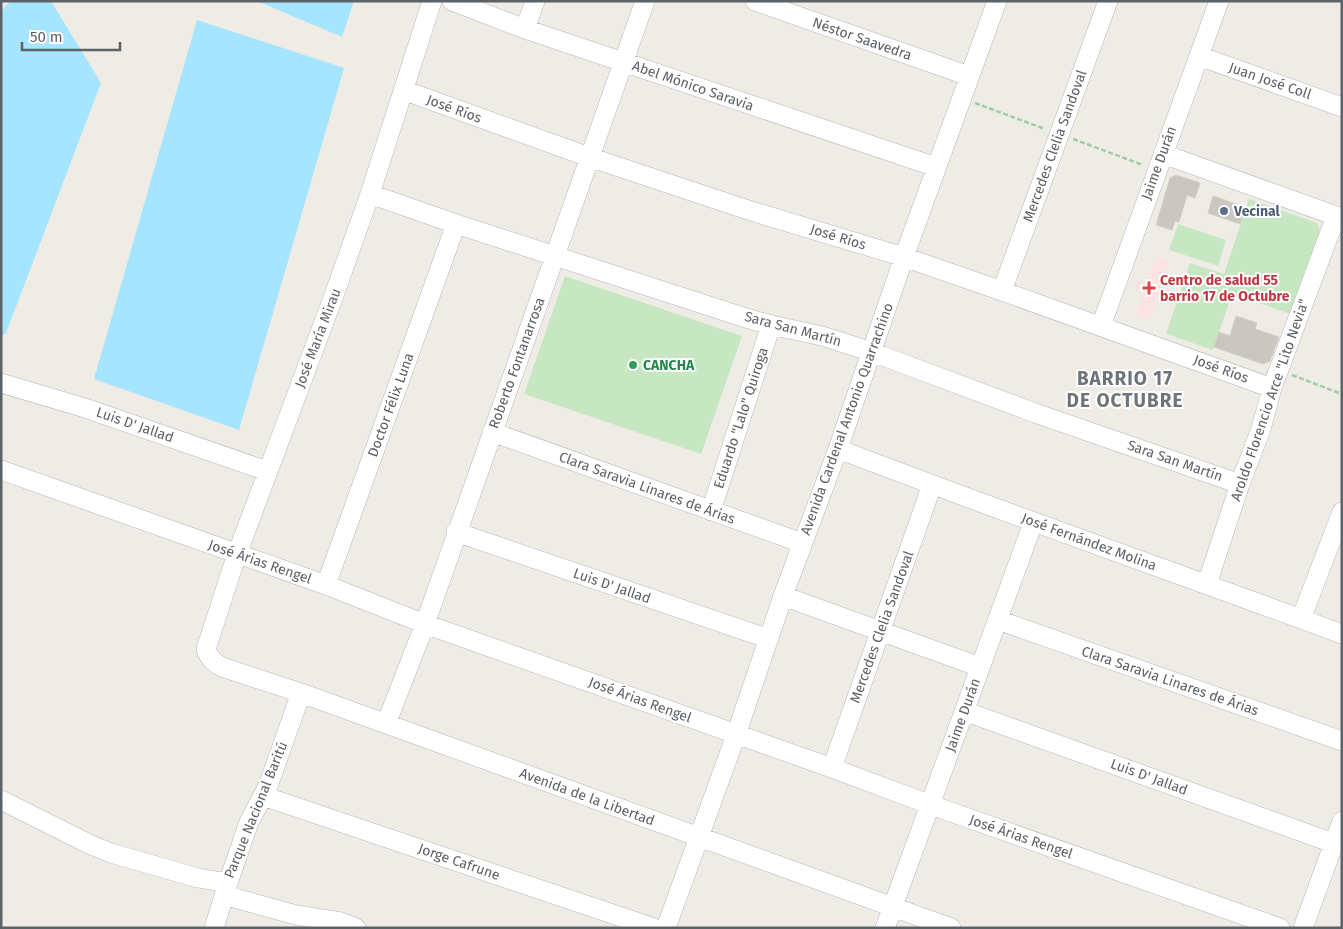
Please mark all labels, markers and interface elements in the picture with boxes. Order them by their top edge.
street label: Néstor Saavedra [810,14,914,64]
scale bar [22,20,120,52]
text: 50 m [30,28,63,46]
street label: Abel Mónico Saravia [630,57,756,115]
street label: Juan José Coll [1226,59,1314,103]
street label: Mercedes Clelia Sandoval [1020,68,1090,224]
street label: José Ríos [424,91,484,127]
street label: Jaime Durán [1138,124,1180,202]
place label: Vecinal [1233,203,1281,220]
marker: Vecinal [1218,205,1230,217]
street label: José Ríos [808,220,868,254]
place label: Centro de salud 55 barrio 17 de Octubre [1160,272,1290,305]
marker: Centro de salud 55 barrio 17 de Octubre [1142,281,1156,295]
street label: José María Mirau [291,286,345,390]
street label: Roberto Fontanarrosa [485,295,549,431]
street label: Aroldo Florencio Arce "Lito Nevia" [1227,297,1313,503]
street label: Avenida Cardenal Antonio Quarrachino [797,301,897,537]
street label: Sara San Martín [743,308,843,350]
street label: Eduardo "Lalo" Quiroga [710,345,772,491]
street label: Doctor Félix Luna [364,351,418,459]
street label: José Ríos [1191,351,1251,387]
place label: CANCHA [643,357,695,374]
marker: CANCHA [627,359,639,371]
district label: BARRIO 17 DE OCTUBRE [1067,367,1183,412]
street label: Luis D' Jallad [94,404,176,446]
street label: Sara San Martín [1125,437,1225,485]
street label: Clara Saravia Linares de Árias [557,447,738,528]
street label: José Fernández Molina [1019,510,1159,574]
street label: José Árias Rengel [206,535,314,588]
street label: Mercedes Clelia Sandoval [847,549,917,705]
street label: Luis D' Jallad [571,565,653,607]
street label: Clara Saravia Linares de Árias [1079,642,1261,719]
street label: José Árias Rengel [586,673,694,727]
street label: Jaime Durán [942,676,984,754]
street label: Parque Nacional Baritú [221,739,291,881]
street label: Luis D' Jallad [1108,755,1190,799]
street label: Avenida de la Libertad [517,765,657,829]
street label: José Árias Rengel [967,810,1075,863]
street label: Jorge Cafrune [416,840,502,884]

